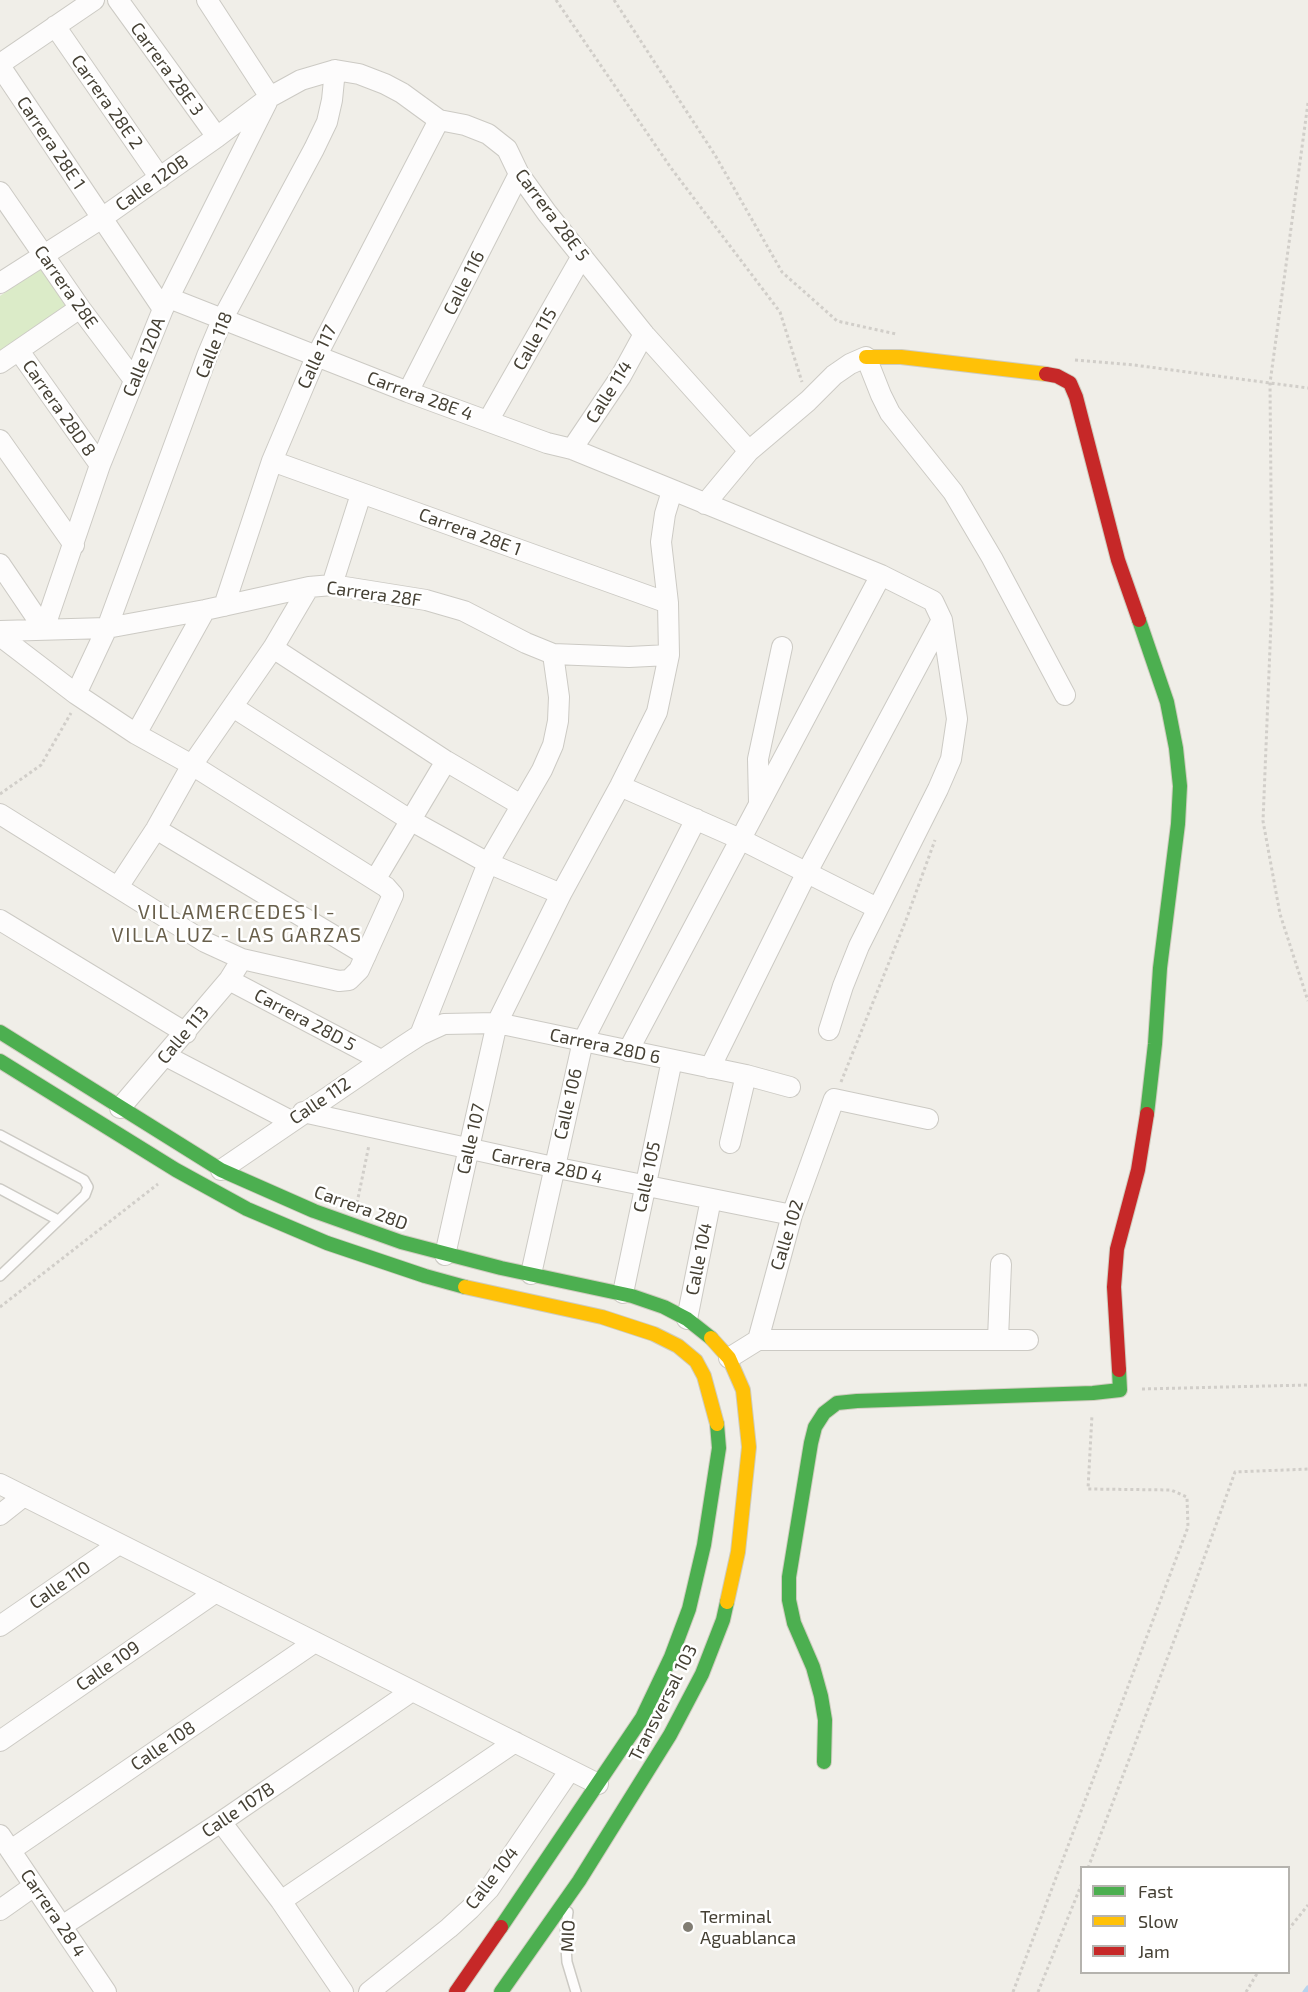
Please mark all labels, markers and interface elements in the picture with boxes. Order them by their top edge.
street label: Carrera 28E 3 [126,18,208,120]
street label: Carrera 28E 2 [66,51,148,153]
street label: Carrera 28E 1 [12,92,90,194]
street label: Calle 120B [111,150,193,216]
street label: Carrera 28E 5 [510,165,594,265]
street label: Carrera 28E [30,241,102,333]
street label: Calle 116 [439,247,489,319]
street label: Calle 115 [509,304,561,374]
street label: Calle 118 [191,309,237,381]
street label: Calle 120A [118,314,170,400]
street label: Calle 117 [293,322,341,392]
street label: Carrera 28D 8 [18,355,100,461]
street label: Calle 114 [581,357,637,427]
street label: Carrera 28E 4 [364,367,476,425]
street label: Carrera 28E 1 [416,503,524,561]
street label: Carrera 28F [325,577,423,611]
district label: VILLAMERCEDES I - VILLA LUZ - LAS GARZAS [111,900,363,947]
street label: Carrera 28D 5 [251,984,359,1056]
street label: Calle 113 [153,1002,213,1068]
street label: Carrera 28D 6 [548,1024,662,1068]
street label: Calle 106 [549,1066,587,1142]
street label: Calle 112 [285,1073,355,1129]
street label: Calle 107 [452,1102,490,1176]
street label: Calle 105 [629,1139,665,1215]
street label: Carrera 28D 4 [489,1144,605,1188]
street label: Carrera 28D [311,1181,411,1235]
street label: Calle 102 [766,1197,808,1273]
street label: Calle 104 [681,1221,717,1297]
street label: Calle 110 [25,1556,95,1614]
street label: Calle 109 [72,1636,144,1696]
street label: Transversal 103 [624,1641,702,1765]
street label: Calle 108 [127,1717,199,1775]
street label: Calle 107B [198,1778,278,1842]
street label: Calle 104 [461,1842,523,1914]
street label: Carrera 28 4 [16,1865,90,1961]
legend [1080,1866,1290,1974]
text: Fast [1138,1880,1173,1902]
place label: Terminal Aguablanca [700,1906,796,1948]
text: Slow [1138,1910,1178,1932]
street label: MIO [557,1919,579,1953]
marker: Terminal Aguablanca [681,1920,695,1934]
text: Jam [1138,1940,1170,1962]

